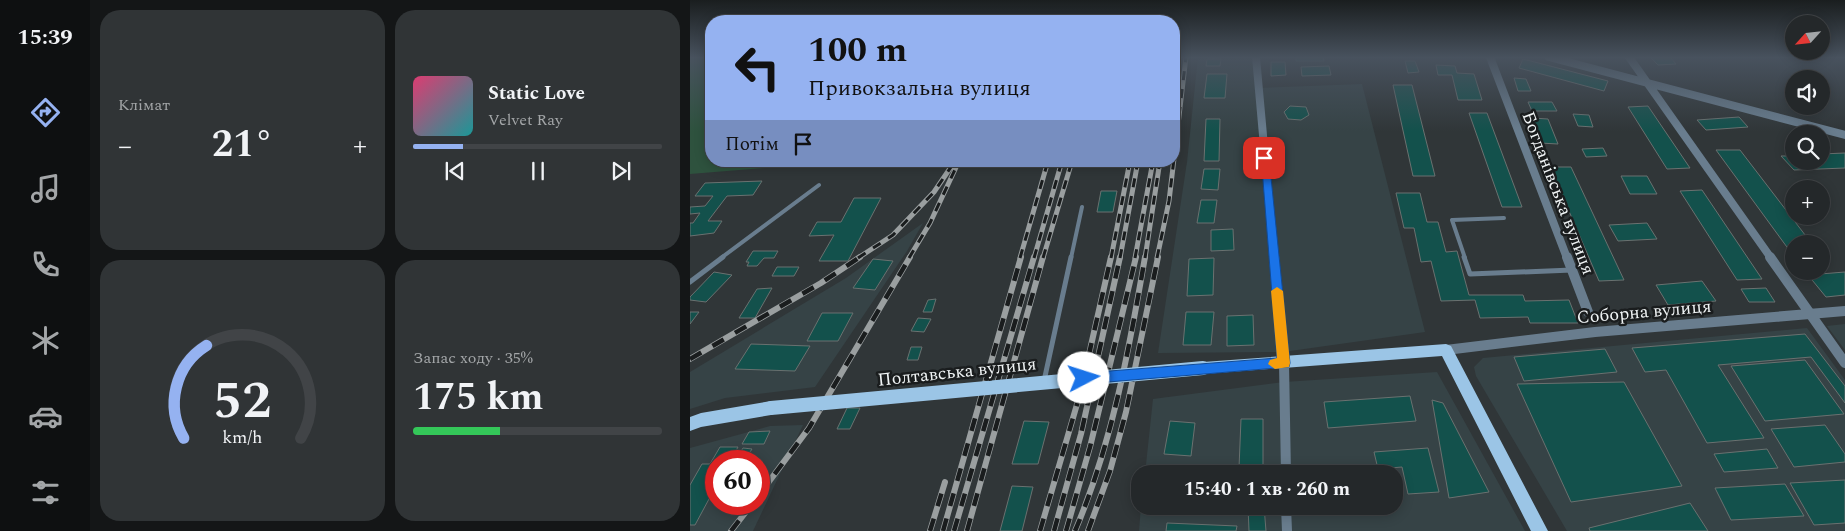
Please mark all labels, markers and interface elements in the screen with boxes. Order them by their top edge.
north arrow [1785,15,1830,60]
map controls [1785,15,1830,280]
text: 15:39 [17,21,73,54]
text: 100 m [808,24,907,77]
icon: left [725,35,790,100]
button: sound [1785,70,1830,115]
text: Привокзальна вулиця [808,72,1031,105]
text: Static Love [488,79,585,108]
text: Клімат [118,93,170,117]
icon: directions [28,95,63,130]
street label: Богданівська вулиця [1514,107,1602,279]
text: Velvet Ray [488,108,563,132]
text: 21° [212,116,273,174]
text: − [118,125,132,168]
text: + [353,125,367,168]
button: search [1785,125,1830,170]
text: Потім [725,130,779,159]
icon: arrive [789,130,817,158]
pin [1243,137,1285,179]
icon: arrive [1250,144,1278,172]
icon: previous [441,157,469,185]
icon: pause [524,157,552,185]
icon: next [607,157,635,185]
icon: music [28,171,63,206]
button: + [1785,180,1830,225]
button: − [1785,235,1830,280]
icon: phone [28,247,63,282]
street label: Соборна вулиця [1576,293,1712,331]
icon: climate [28,323,63,358]
text: Запас ходу · 35% [413,346,533,370]
street label: Полтавська вулиця [876,350,1038,394]
position arrow [1057,351,1109,403]
text: 52 [213,362,272,441]
text: 175 km [413,369,544,427]
icon: car [28,399,63,434]
text: km/h [222,424,263,451]
speed limit sign: 60 [705,450,770,515]
icon: filters [28,475,63,510]
text: 15:40 · 1 хв · 260 m [1184,475,1350,504]

